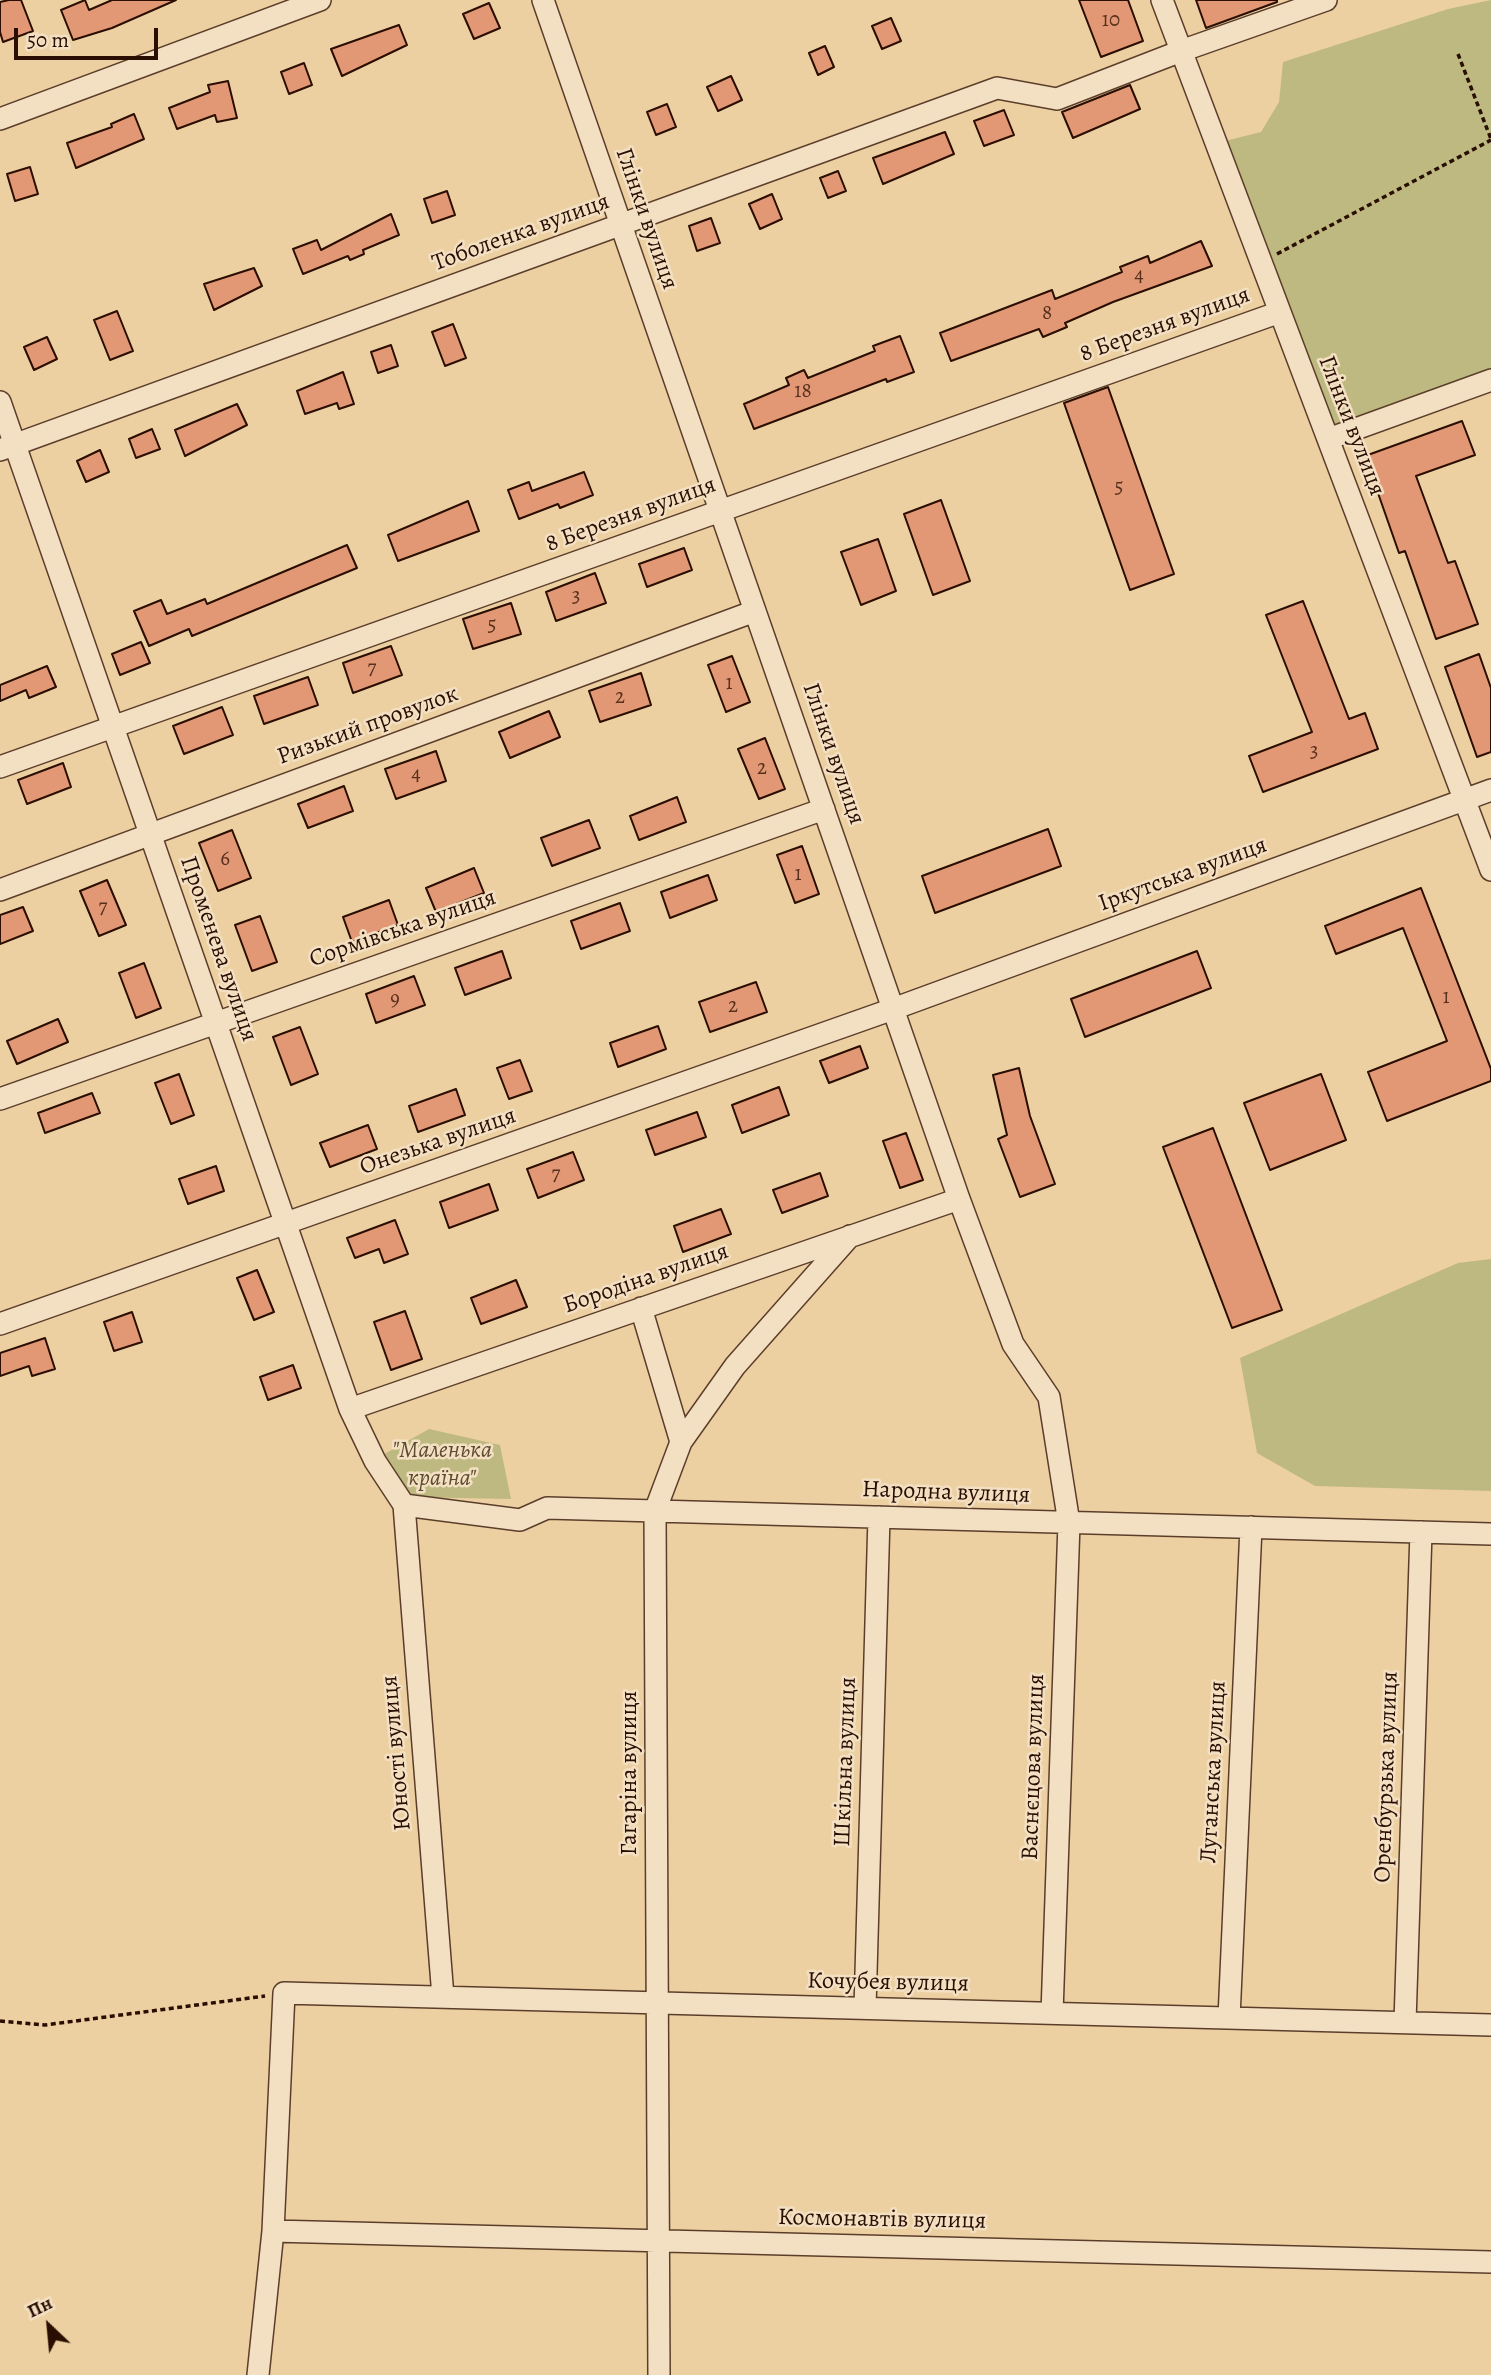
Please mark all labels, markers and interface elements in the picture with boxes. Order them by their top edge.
house number: 10 [1102,8,1120,34]
scale bar [18,14,161,58]
text: 50 m [27,26,69,54]
street label: Глінки вулиця [608,144,684,294]
street label: Тоболенка вулиця [429,188,613,278]
house number: 4 [1134,263,1144,289]
street label: 8 Березня вулиця [1076,281,1254,369]
house number: 8 [1042,301,1052,327]
street label: Глінки вулиця [1311,352,1391,500]
house number: 18 [794,379,812,405]
street label: 8 Березня вулиця [542,471,720,559]
house number: 5 [1114,475,1124,501]
house number: 3 [572,584,580,610]
house number: 5 [487,613,497,639]
house number: 7 [368,656,376,682]
house number: 1 [725,671,733,697]
street label: Глінки вулиця [795,679,871,829]
street label: Ризький провулок [274,680,462,772]
house number: 2 [615,685,625,711]
house number: 3 [1310,739,1318,765]
house number: 2 [757,756,767,782]
house number: 4 [411,762,421,788]
street label: Іркутська вулиця [1095,831,1271,919]
house number: 6 [220,847,230,873]
street label: Променева вулиця [173,853,263,1045]
house number: 1 [794,862,802,888]
street label: Сормівська вулиця [306,884,500,974]
house number: 7 [99,895,107,921]
house number: 1 [1442,985,1450,1011]
house number: 9 [390,987,400,1013]
house number: 2 [728,994,738,1020]
street label: Онезька вулиця [356,1102,520,1182]
house number: 7 [552,1162,560,1188]
street label: Бородіна вулиця [560,1237,732,1321]
park label: "Маленька країна" [392,1437,492,1493]
street label: Народна вулиця [861,1476,1031,1510]
street label: Оренбурзька вулиця [1369,1671,1405,1883]
street label: Васнєцова вулиця [1016,1673,1052,1861]
street label: Юності вулиця [376,1674,418,1832]
street label: Шкільна вулиця [829,1677,863,1847]
street label: Луганська вулиця [1195,1680,1233,1864]
street label: Гагаріна вулиця [616,1691,644,1855]
street label: Кочубея вулиця [807,1967,969,1999]
street label: Космонавтів вулиця [777,2204,987,2236]
text: Пн [23,2290,57,2324]
north arrow [14,2291,84,2361]

